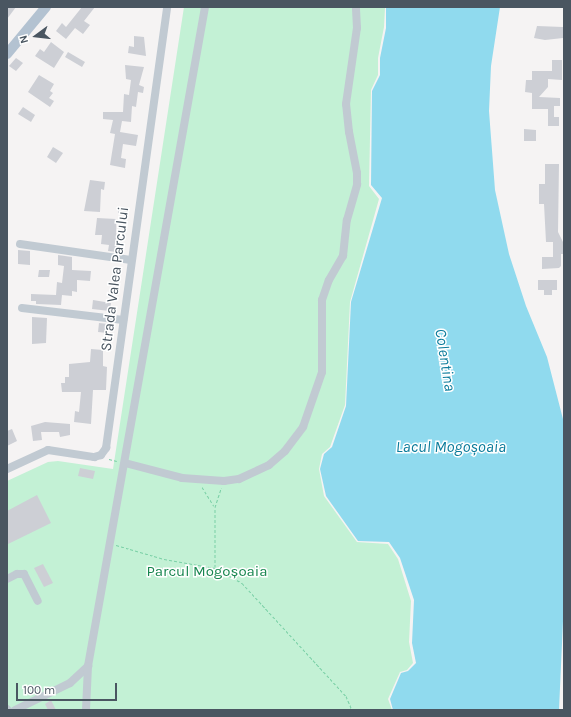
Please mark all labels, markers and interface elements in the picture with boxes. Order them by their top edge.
north arrow [16,16,56,56]
text: N [17,34,31,45]
street label: Strada Valea Parcului [97,206,133,352]
water label: Colentina [431,327,459,393]
water label: Lacul Mogoșoaia [396,437,506,457]
park label: Parcul Mogoșoaia [146,563,268,581]
scale bar [18,675,119,701]
text: 100 m [23,683,55,697]

